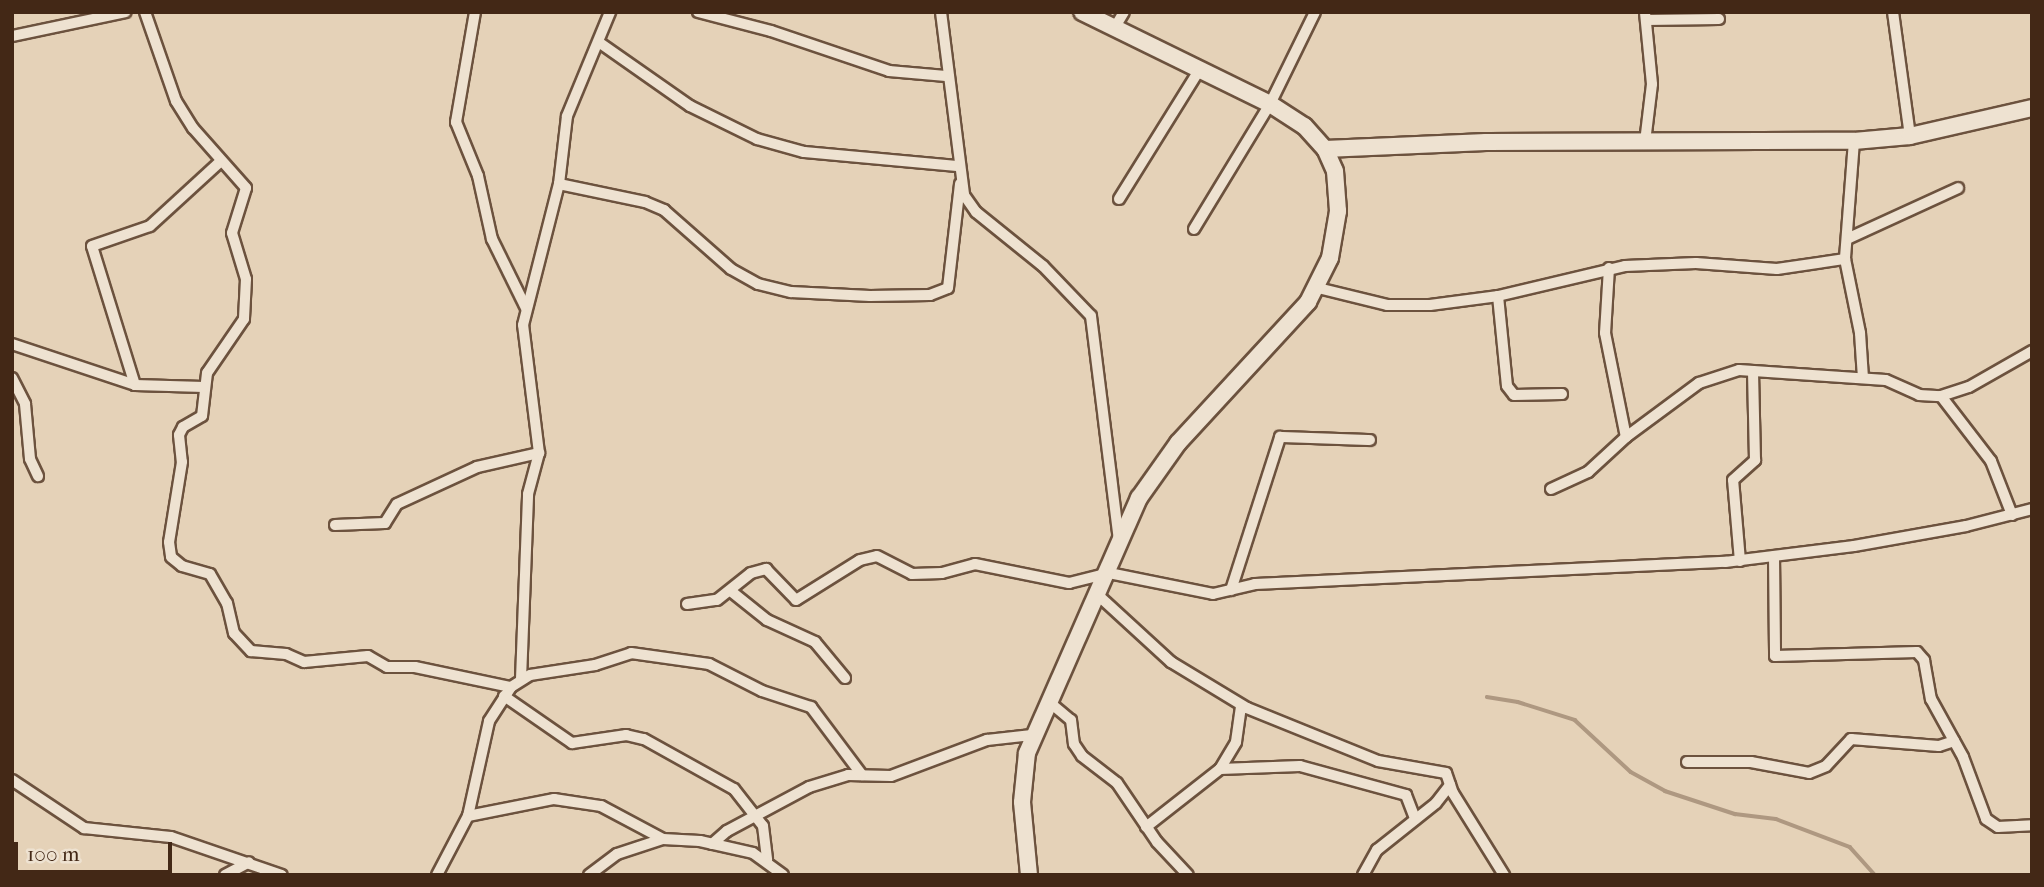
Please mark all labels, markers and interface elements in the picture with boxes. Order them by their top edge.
scale bar [18,828,175,872]
text: 100 m [27,842,80,866]

